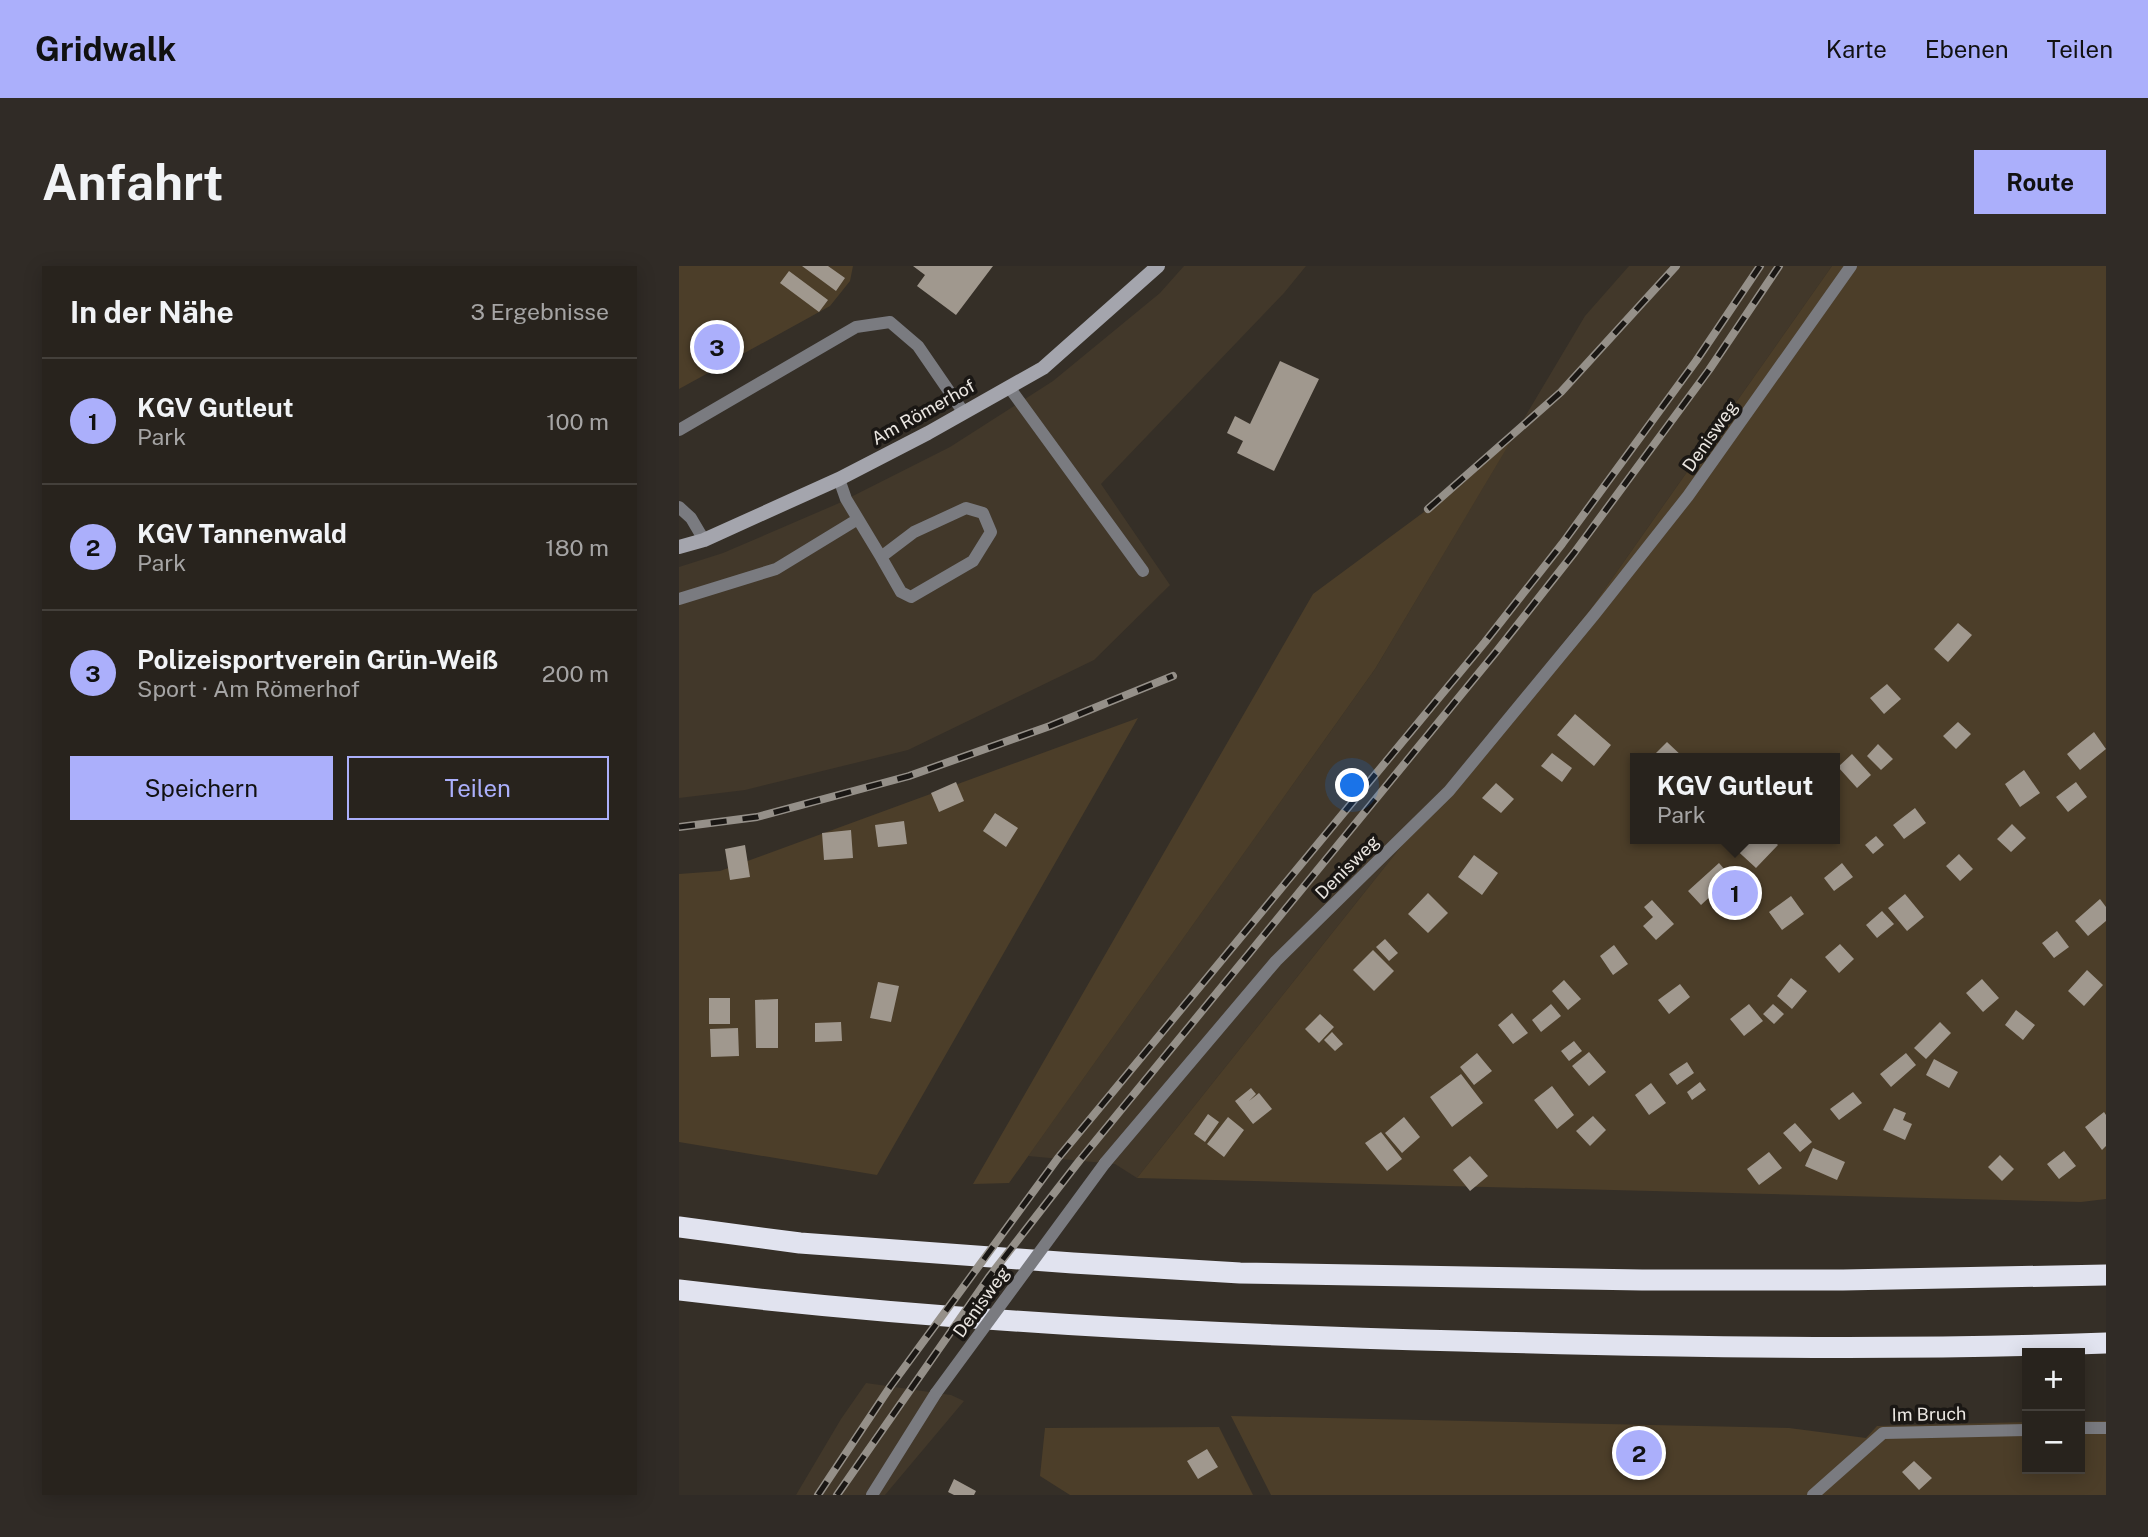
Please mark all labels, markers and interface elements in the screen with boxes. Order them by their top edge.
text: Gridwalk [35,30,176,68]
text: Karte [1826,35,1887,63]
text: Ebenen [1925,35,2009,63]
text: Teilen [2047,35,2113,63]
button: Route [1974,150,2106,214]
text: Anfahrt [42,153,223,211]
text: In der Nähe [70,294,234,330]
text: 3 Ergebnisse [470,298,609,325]
pin: 3 [694,321,740,373]
street label: Am Römerhof [868,375,978,449]
text: KGV Gutleut [137,392,294,423]
street label: Denisweg [1678,396,1742,476]
text: 1 [88,408,98,435]
text: 100 m [546,408,609,435]
text: Park [137,423,186,450]
text: KGV Tannenwald [137,518,347,549]
text: 2 [86,534,100,561]
text: 180 m [545,534,609,561]
text: Park [137,549,186,576]
text: Polizeisportverein Grün-Weiß [137,644,498,675]
text: 3 [85,660,101,687]
text: 200 m [542,660,609,687]
text: Sport · Am Römerhof [137,675,360,702]
popup [1630,753,1840,844]
button: Speichern [70,756,333,820]
button: Teilen [347,756,609,820]
your location [1335,768,1369,802]
text: KGV Gutleut [1657,770,1813,801]
text: Park [1657,801,1706,828]
street label: Denisweg [1311,831,1383,903]
pin: 1 [1712,867,1758,919]
street label: Denisweg [948,1263,1014,1341]
map controls [2022,1348,2085,1474]
button: + [2022,1348,2085,1411]
street label: Im Bruch [1892,1403,1966,1425]
button: − [2022,1411,2085,1474]
pin: 2 [1616,1427,1662,1479]

